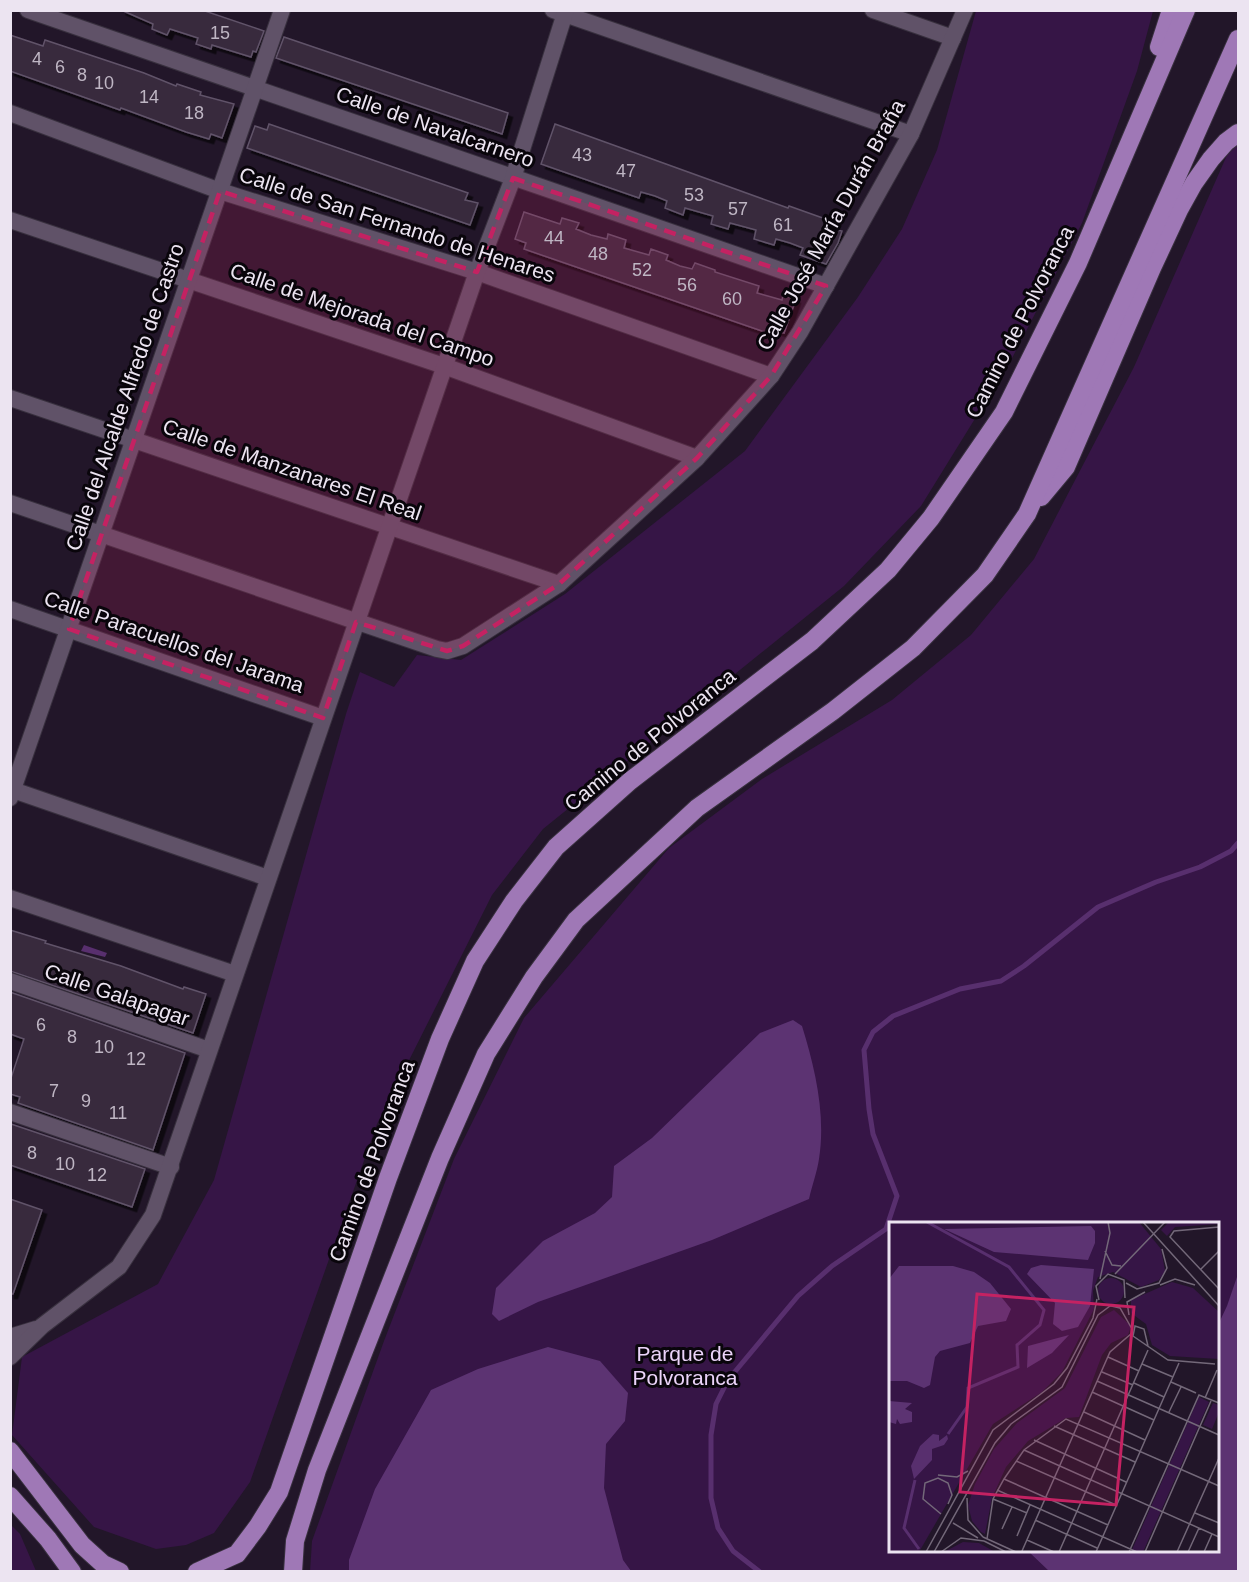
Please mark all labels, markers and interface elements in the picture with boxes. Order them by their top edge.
house number: 15 [210,23,230,43]
house number: 4 [32,49,42,69]
house number: 6 [55,57,65,77]
house number: 8 [77,65,87,85]
house number: 10 [94,73,114,93]
street label: Calle de Navalcarnero [333,82,537,171]
house number: 14 [139,87,159,107]
street label: Calle José María Durán Braña [752,95,909,354]
house number: 18 [184,103,204,123]
house number: 43 [572,145,592,165]
house number: 47 [616,161,636,181]
street label: Calle de San Fernando de Henares [236,163,558,287]
house number: 53 [684,185,704,205]
house number: 57 [728,199,748,219]
house number: 61 [773,215,793,235]
street label: Camino de Polvoranca [961,222,1078,422]
house number: 44 [544,228,564,248]
street label: Calle del Alcalde Alfredo de Castro [61,240,188,553]
house number: 48 [588,244,608,264]
street label: Calle de Mejorada del Campo [227,258,497,371]
house number: 52 [632,260,652,280]
house number: 56 [677,275,697,295]
house number: 60 [722,289,742,309]
street label: Calle de Manzanares El Real [160,414,424,525]
street label: Calle Paracuellos del Jarama [41,586,307,697]
street label: Camino de Polvoranca [560,664,740,815]
street label: Calle Galapagar [42,959,193,1030]
house number: 6 [36,1015,46,1035]
house number: 8 [67,1027,77,1047]
house number: 10 [94,1037,114,1057]
house number: 12 [126,1049,146,1069]
street label: Camino de Polvoranca [324,1057,419,1265]
house number: 7 [49,1081,59,1101]
house number: 9 [81,1091,91,1111]
house number: 11 [109,1103,127,1123]
house number: 8 [27,1143,37,1163]
house number: 10 [55,1154,75,1174]
house number: 12 [87,1165,107,1185]
inset map [889,1222,1219,1552]
park label: Parque de Polvoranca [632,1342,738,1389]

